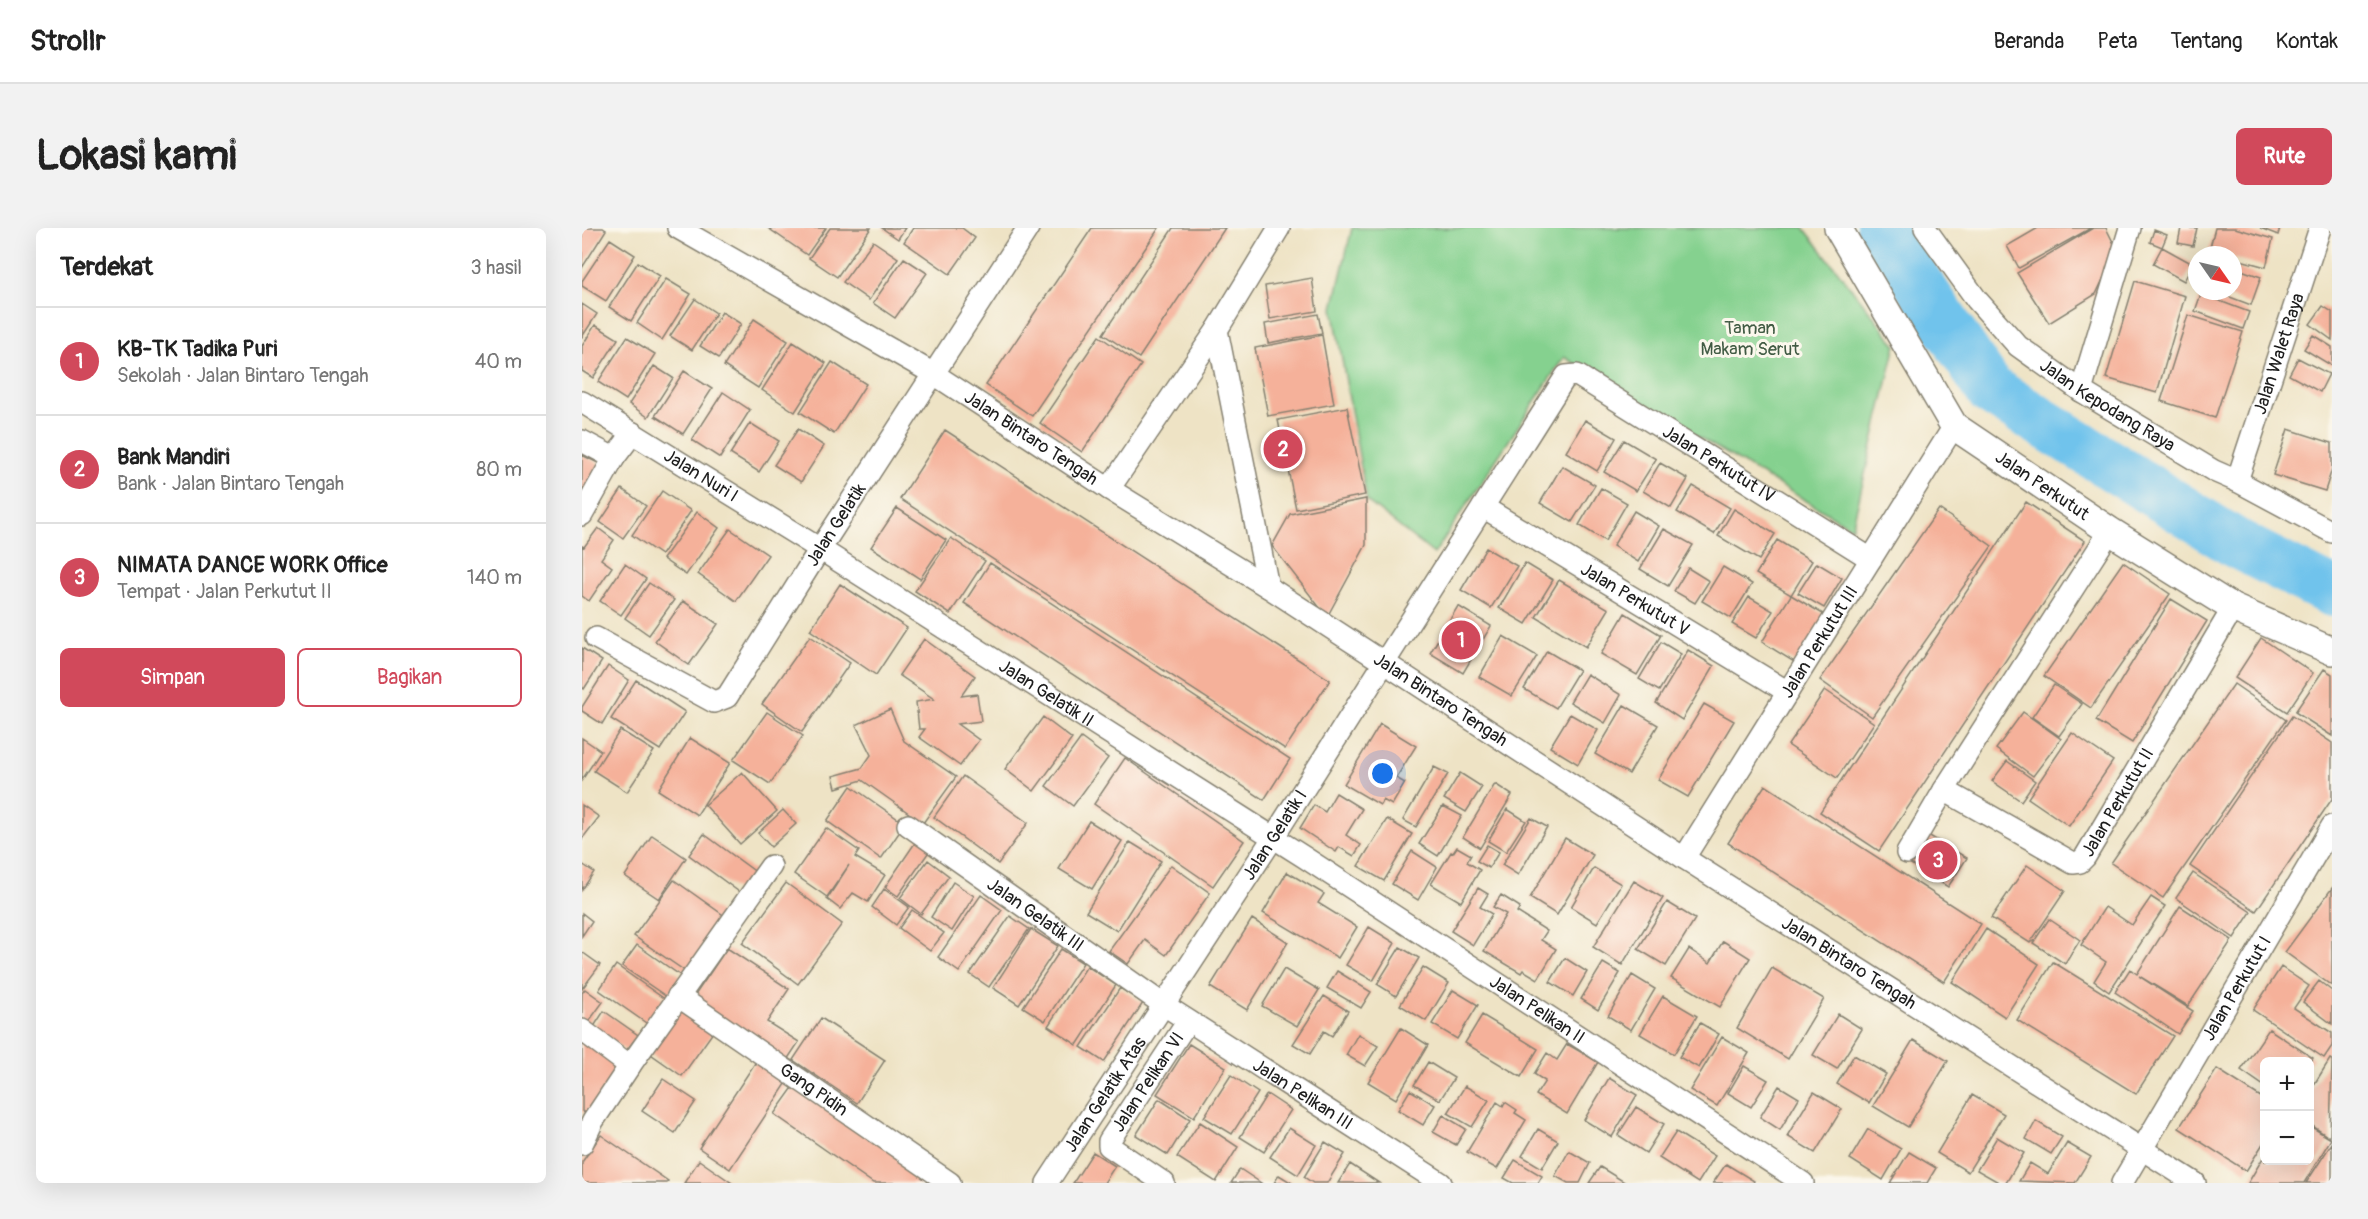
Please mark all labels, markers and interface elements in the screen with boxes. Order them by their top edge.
text: Strollr [30,24,105,59]
text: Beranda [1994,28,2064,55]
text: Peta [2097,28,2138,55]
text: Tentang [2171,28,2243,55]
text: Kontak [2276,28,2338,55]
button: Rute [2236,128,2332,185]
text: Lokasi kami [36,130,236,182]
north arrow [2188,246,2242,300]
text: Terdekat [60,251,153,283]
text: 3 hasil [471,255,522,280]
street label: Jalan Walet Raya [2249,290,2310,417]
park label: Taman Makam Serut [1700,317,1800,361]
text: KB-TK Tadika Puri [117,335,277,363]
text: 1 [76,349,83,374]
text: 40 m [475,349,522,374]
street label: Jalan Kepodang Raya [2035,354,2179,457]
text: Sekolah · Jalan Bintaro Tengah [117,363,369,388]
street label: Jalan Bintaro Tengah [960,386,1102,491]
street label: Jalan Perkutut IV [1658,420,1779,508]
pin: 2 [1264,426,1302,472]
text: Bank Mandiri [117,443,230,471]
street label: Jalan Nuri I [659,444,742,508]
street label: Jalan Perkutut [1991,446,2094,526]
text: 2 [74,457,85,482]
text: 80 m [476,457,522,482]
text: Bank · Jalan Bintaro Tengah [117,471,344,496]
street label: Jalan Gelatik [801,479,872,571]
text: NIMATA DANCE WORK Office [117,551,388,579]
street label: Jalan Perkutut V [1576,558,1694,642]
text: 3 [74,565,85,590]
text: 140 m [467,565,522,590]
text: Tempat · Jalan Perkutut II [117,579,332,604]
street label: Jalan Perkutut III [1776,582,1863,702]
pin: 1 [1442,618,1480,662]
button: Simpan [60,648,285,707]
button: Bagikan [297,648,522,707]
street label: Jalan Bintaro Tengah [1369,648,1512,752]
street label: Jalan Gelatik II [994,655,1098,732]
street label: Jalan Perkutut II [2077,744,2159,861]
your location [1368,759,1397,788]
street label: Jalan Gelatik I [1237,786,1313,885]
pin: 3 [1918,838,1958,882]
street label: Jalan Gelatik III [982,873,1088,957]
street label: Jalan Bintaro Tengah [1777,912,1921,1015]
street label: Jalan Perkutut I [2197,932,2277,1045]
street label: Jalan Pelikan II [1485,970,1589,1049]
street label: Jalan Pelikan VI [1107,1028,1190,1137]
street label: Jalan Gelatik Atas [1059,1032,1152,1157]
street label: Jalan Pelikan III [1248,1054,1357,1135]
map controls [2260,1057,2314,1165]
button: + [2260,1057,2314,1111]
street label: Gang Pidin [775,1058,852,1122]
button: − [2260,1111,2314,1165]

